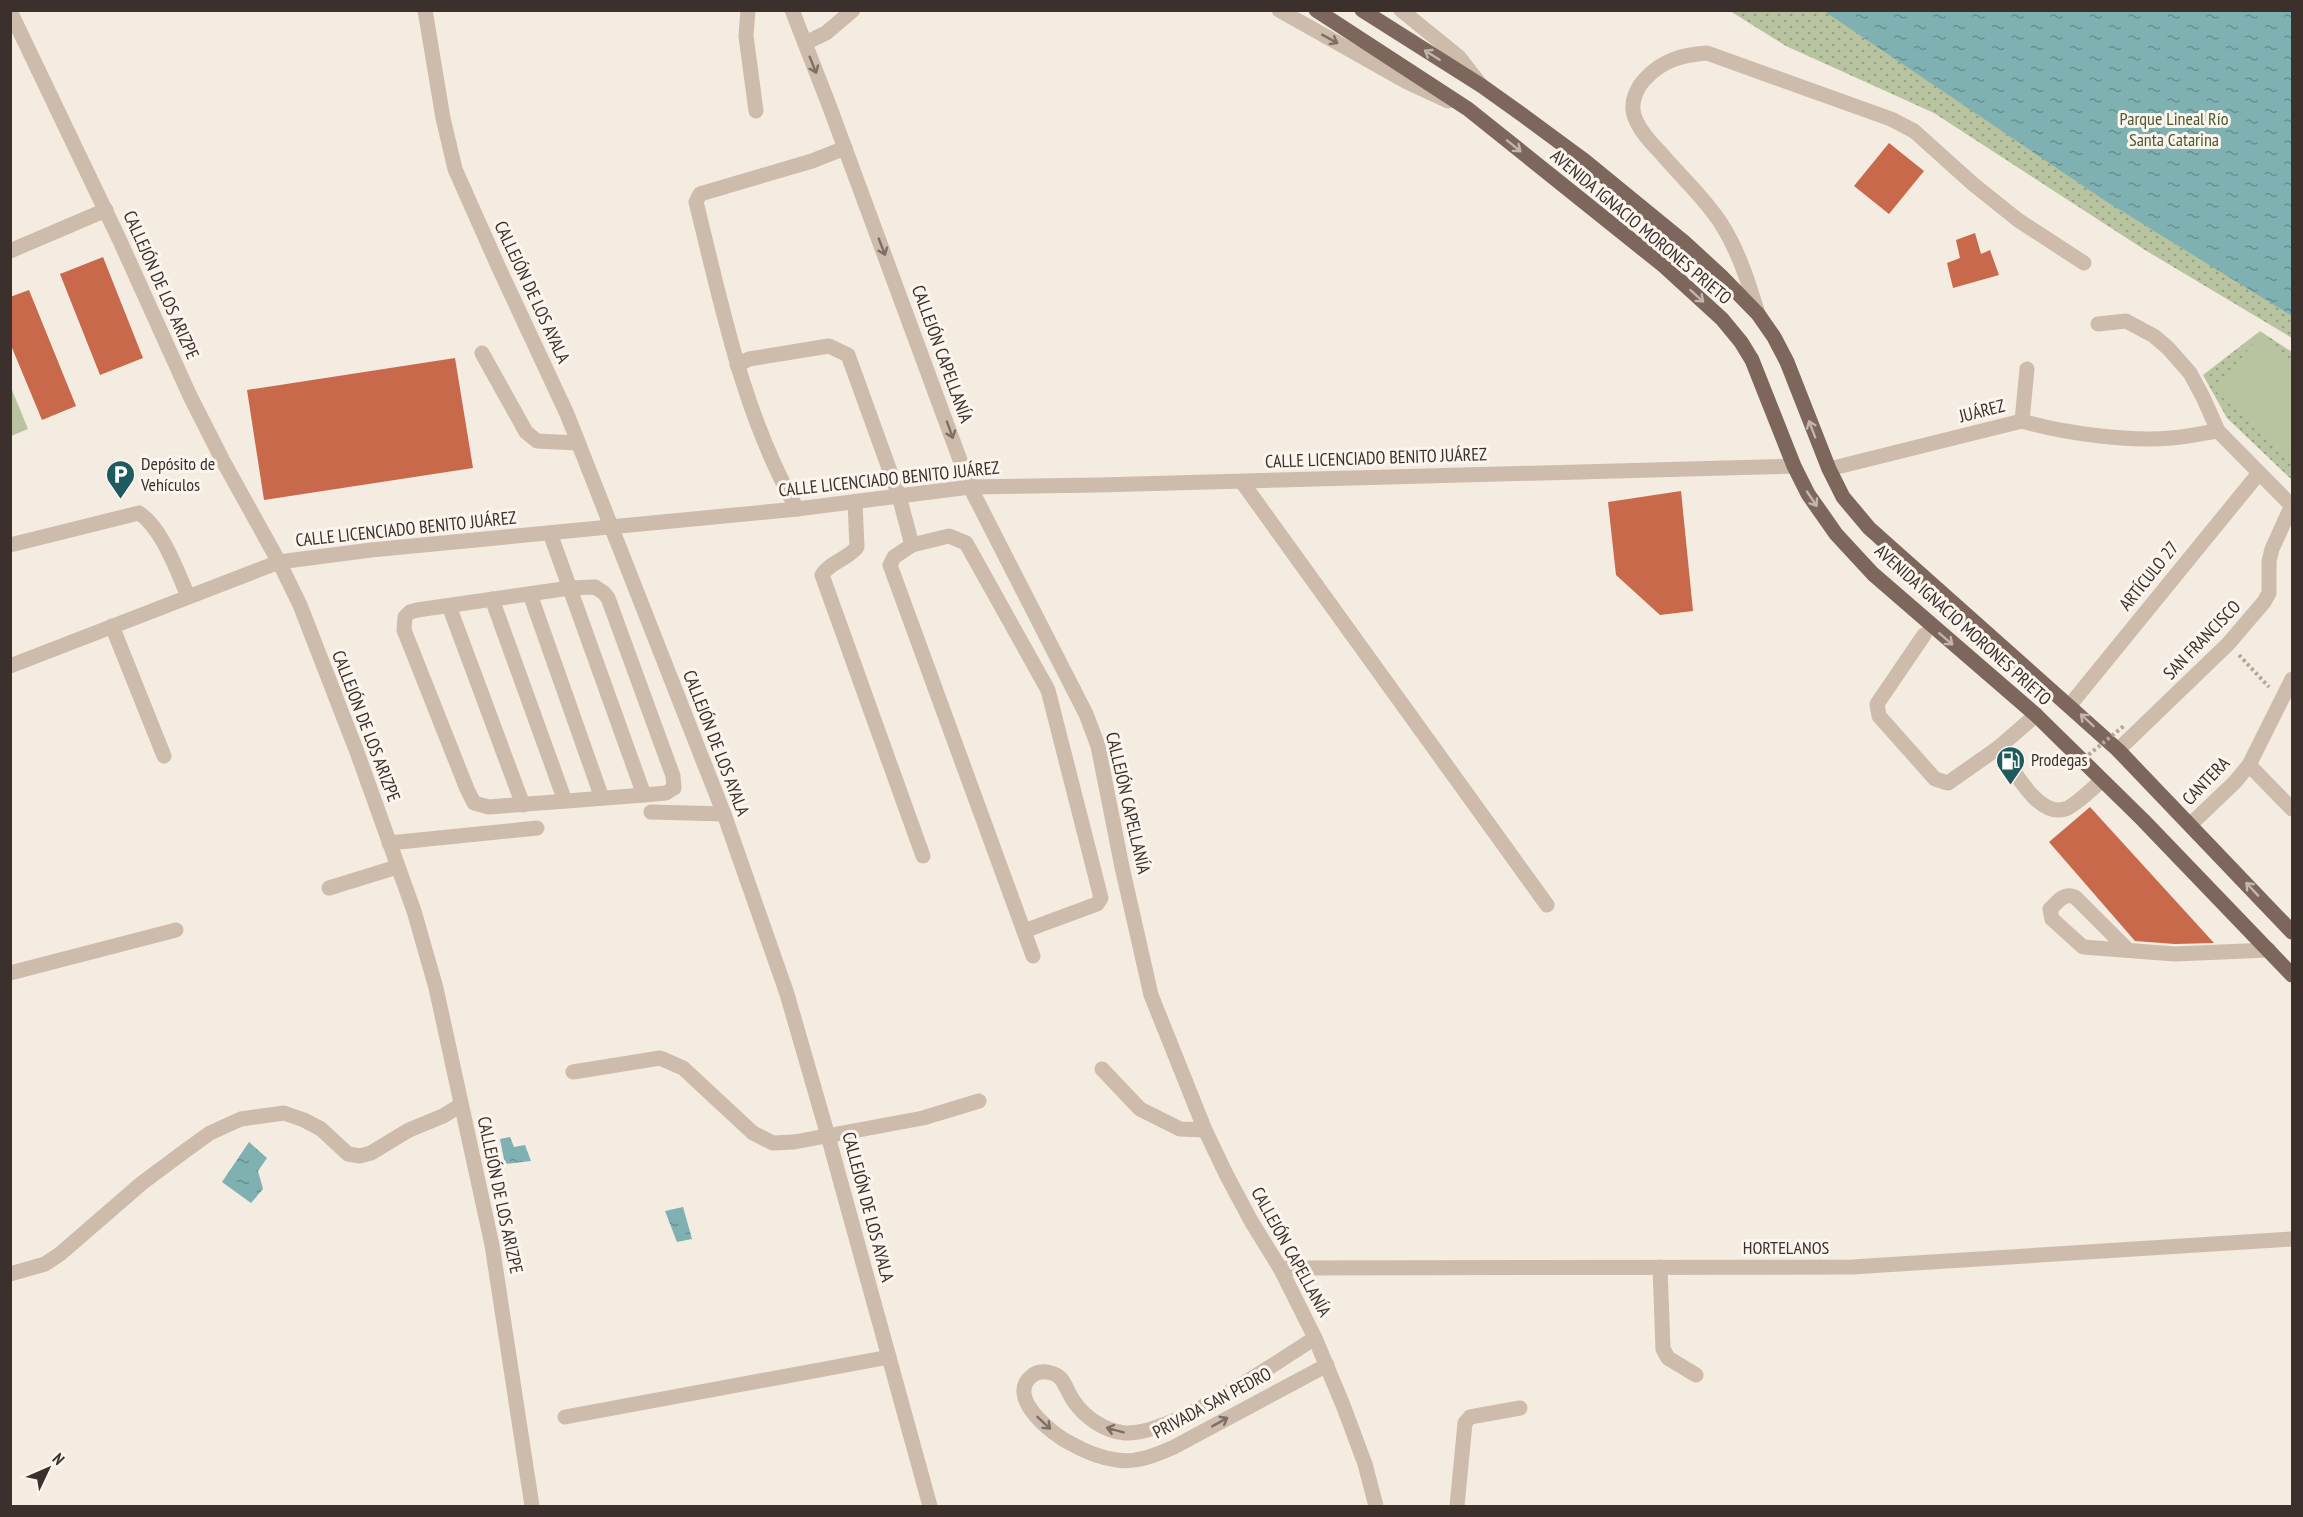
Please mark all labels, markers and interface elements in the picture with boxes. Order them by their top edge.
one-way arrow [1321,33,1338,45]
one-way arrow [1424,49,1441,61]
one-way arrow [808,55,819,74]
park label: Parque Lineal Río Santa Catarina [2120,107,2229,151]
one-way arrow [1505,139,1521,152]
street label: AVENIDA IGNACIO MORONES PRIETO [1546,144,1737,309]
street label: CALLEJÓN DE LOS ARIZPE [118,207,205,363]
street label: CALLEJÓN DE LOS AYALA [489,217,576,367]
one-way arrow [877,237,888,256]
street label: CALLEJÓN CAPELLANÍA [907,282,978,426]
one-way arrow [1689,289,1704,303]
street label: JUÁREZ [1956,394,2007,428]
one-way arrow [945,420,956,439]
one-way arrow [1806,420,1817,439]
street label: CALLE LICENCIADO BENITO JUÁREZ [1265,442,1487,473]
place label: Depósito de Vehículos [140,452,215,496]
street label: CALLE LICENCIADO BENITO JUÁREZ [777,455,1001,502]
parking icon: Depósito de Vehículos [104,458,136,500]
one-way arrow [1806,491,1818,507]
street label: CALLE LICENCIADO BENITO JUÁREZ [294,505,518,552]
street label: ARTÍCULO 27 [2114,536,2184,615]
street label: AVENIDA IGNACIO MORONES PRIETO [1870,539,2056,710]
street label: SAN FRANCISCO [2158,595,2245,684]
one-way arrow [1938,633,1954,646]
street label: CALLEJÓN DE LOS ARIZPE [327,647,406,805]
street label: CALLEJÓN DE LOS AYALA [678,667,755,819]
one-way arrow [2079,713,2094,727]
street label: CALLEJÓN CAPELLANÍA [1101,730,1156,876]
fuel station icon: Prodegas [1994,744,2026,786]
place label: Prodegas [2031,748,2087,771]
street label: CANTERA [2177,751,2235,810]
one-way arrow [2245,882,2260,897]
street label: CALLEJÓN DE LOS ARIZPE [473,1114,528,1276]
street label: CALLEJÓN DE LOS AYALA [837,1129,900,1285]
street label: CALLEJÓN CAPELLANÍA [1246,1183,1337,1321]
street label: HORTELANOS [1743,1236,1830,1259]
street label: PRIVADA SAN PEDRO [1149,1362,1275,1443]
one-way arrow [1211,1415,1228,1427]
one-way arrow [1037,1416,1052,1431]
one-way arrow [1106,1424,1125,1435]
north arrow [18,1439,78,1499]
text: N [49,1449,69,1469]

